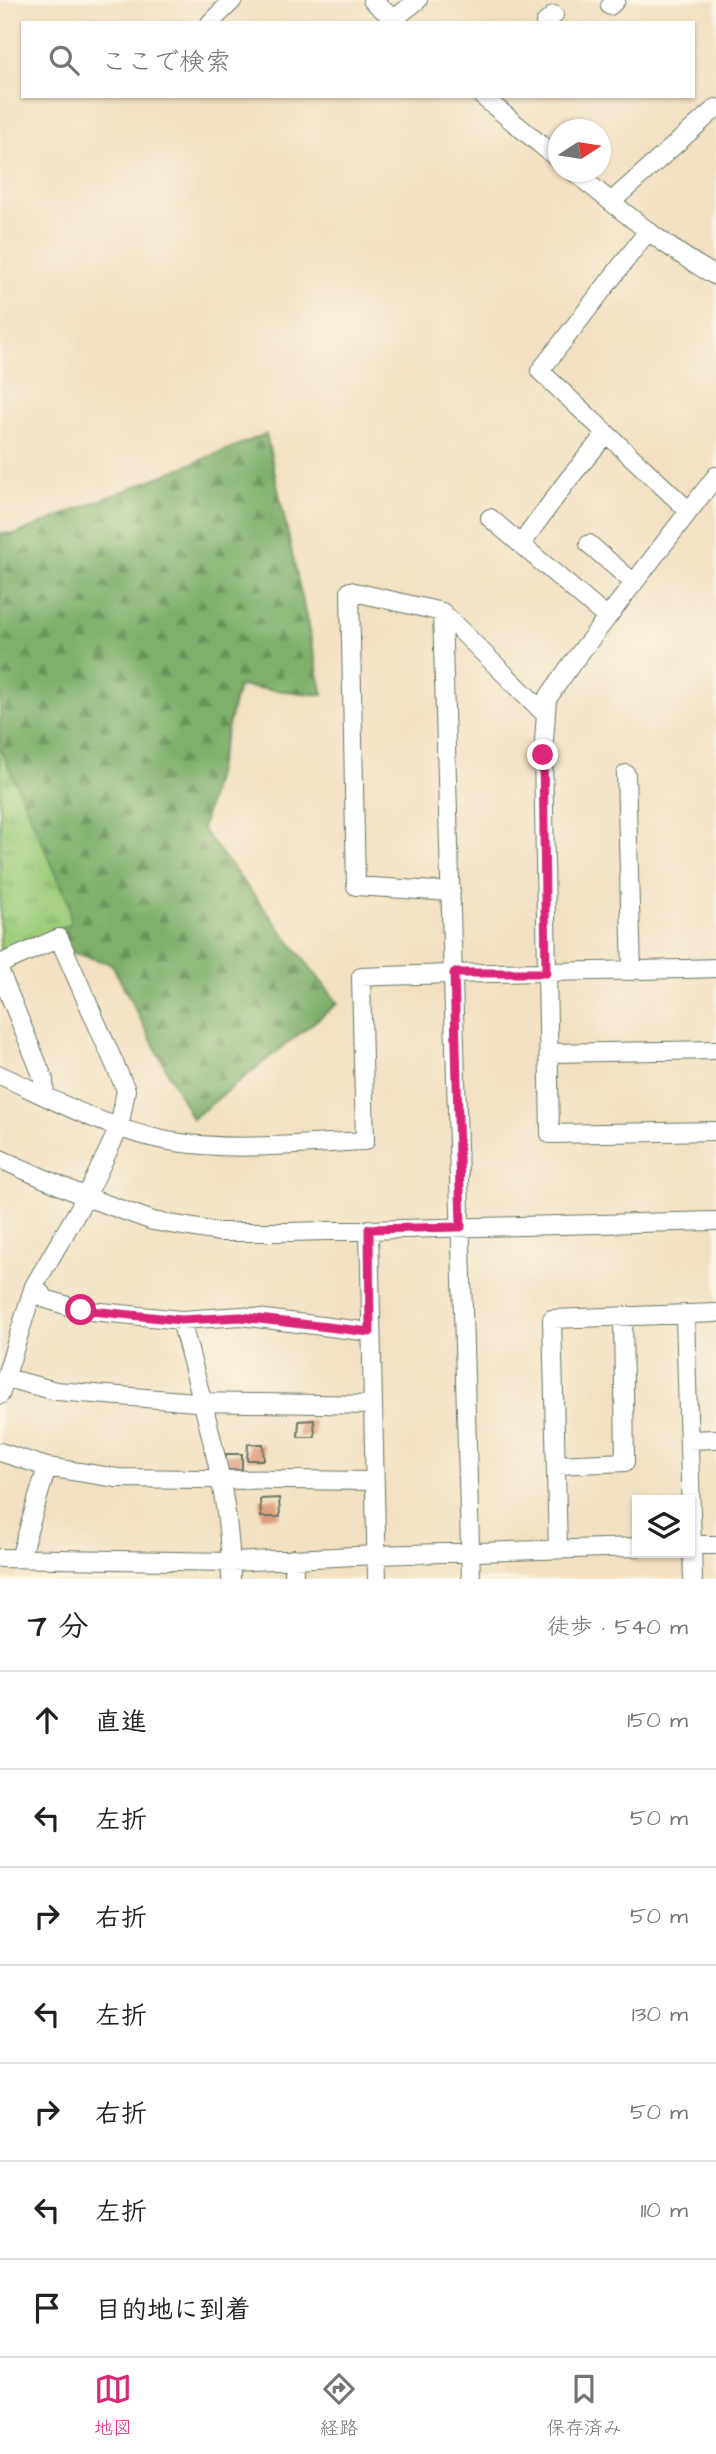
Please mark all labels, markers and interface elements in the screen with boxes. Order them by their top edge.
search box [21,21,695,98]
icon: search [45,41,83,79]
text: ここで検索 [101,44,231,80]
north arrow [548,119,611,182]
route end [527,739,558,770]
route start [65,1294,96,1325]
map controls [632,1495,695,1558]
button: layers [632,1495,695,1558]
text: 7 分 [28,1606,88,1648]
text: 徒歩 · 540 m [547,1611,688,1643]
icon: ahead [28,1701,66,1739]
text: 直進 [95,1704,147,1740]
text: 150 m [627,1704,688,1736]
icon: left [28,1799,66,1837]
text: 左折 [95,1802,147,1838]
text: 50 m [630,1802,688,1834]
icon: right [28,1897,66,1935]
text: 右折 [95,1900,147,1936]
text: 50 m [630,1900,688,1932]
icon: left [28,1995,66,2033]
text: 左折 [95,1998,147,2034]
text: 130 m [632,1998,688,2030]
icon: right [28,2093,66,2131]
text: 右折 [95,2096,147,2132]
text: 50 m [630,2096,688,2128]
icon: left [28,2191,66,2229]
text: 左折 [95,2194,147,2230]
text: 110 m [640,2194,688,2226]
icon: arrive [28,2289,66,2327]
text: 目的地に到着 [95,2292,251,2328]
tab: 地図 [94,2370,132,2442]
tab: 経路 [320,2370,358,2442]
tab: 保存済み [546,2370,622,2442]

